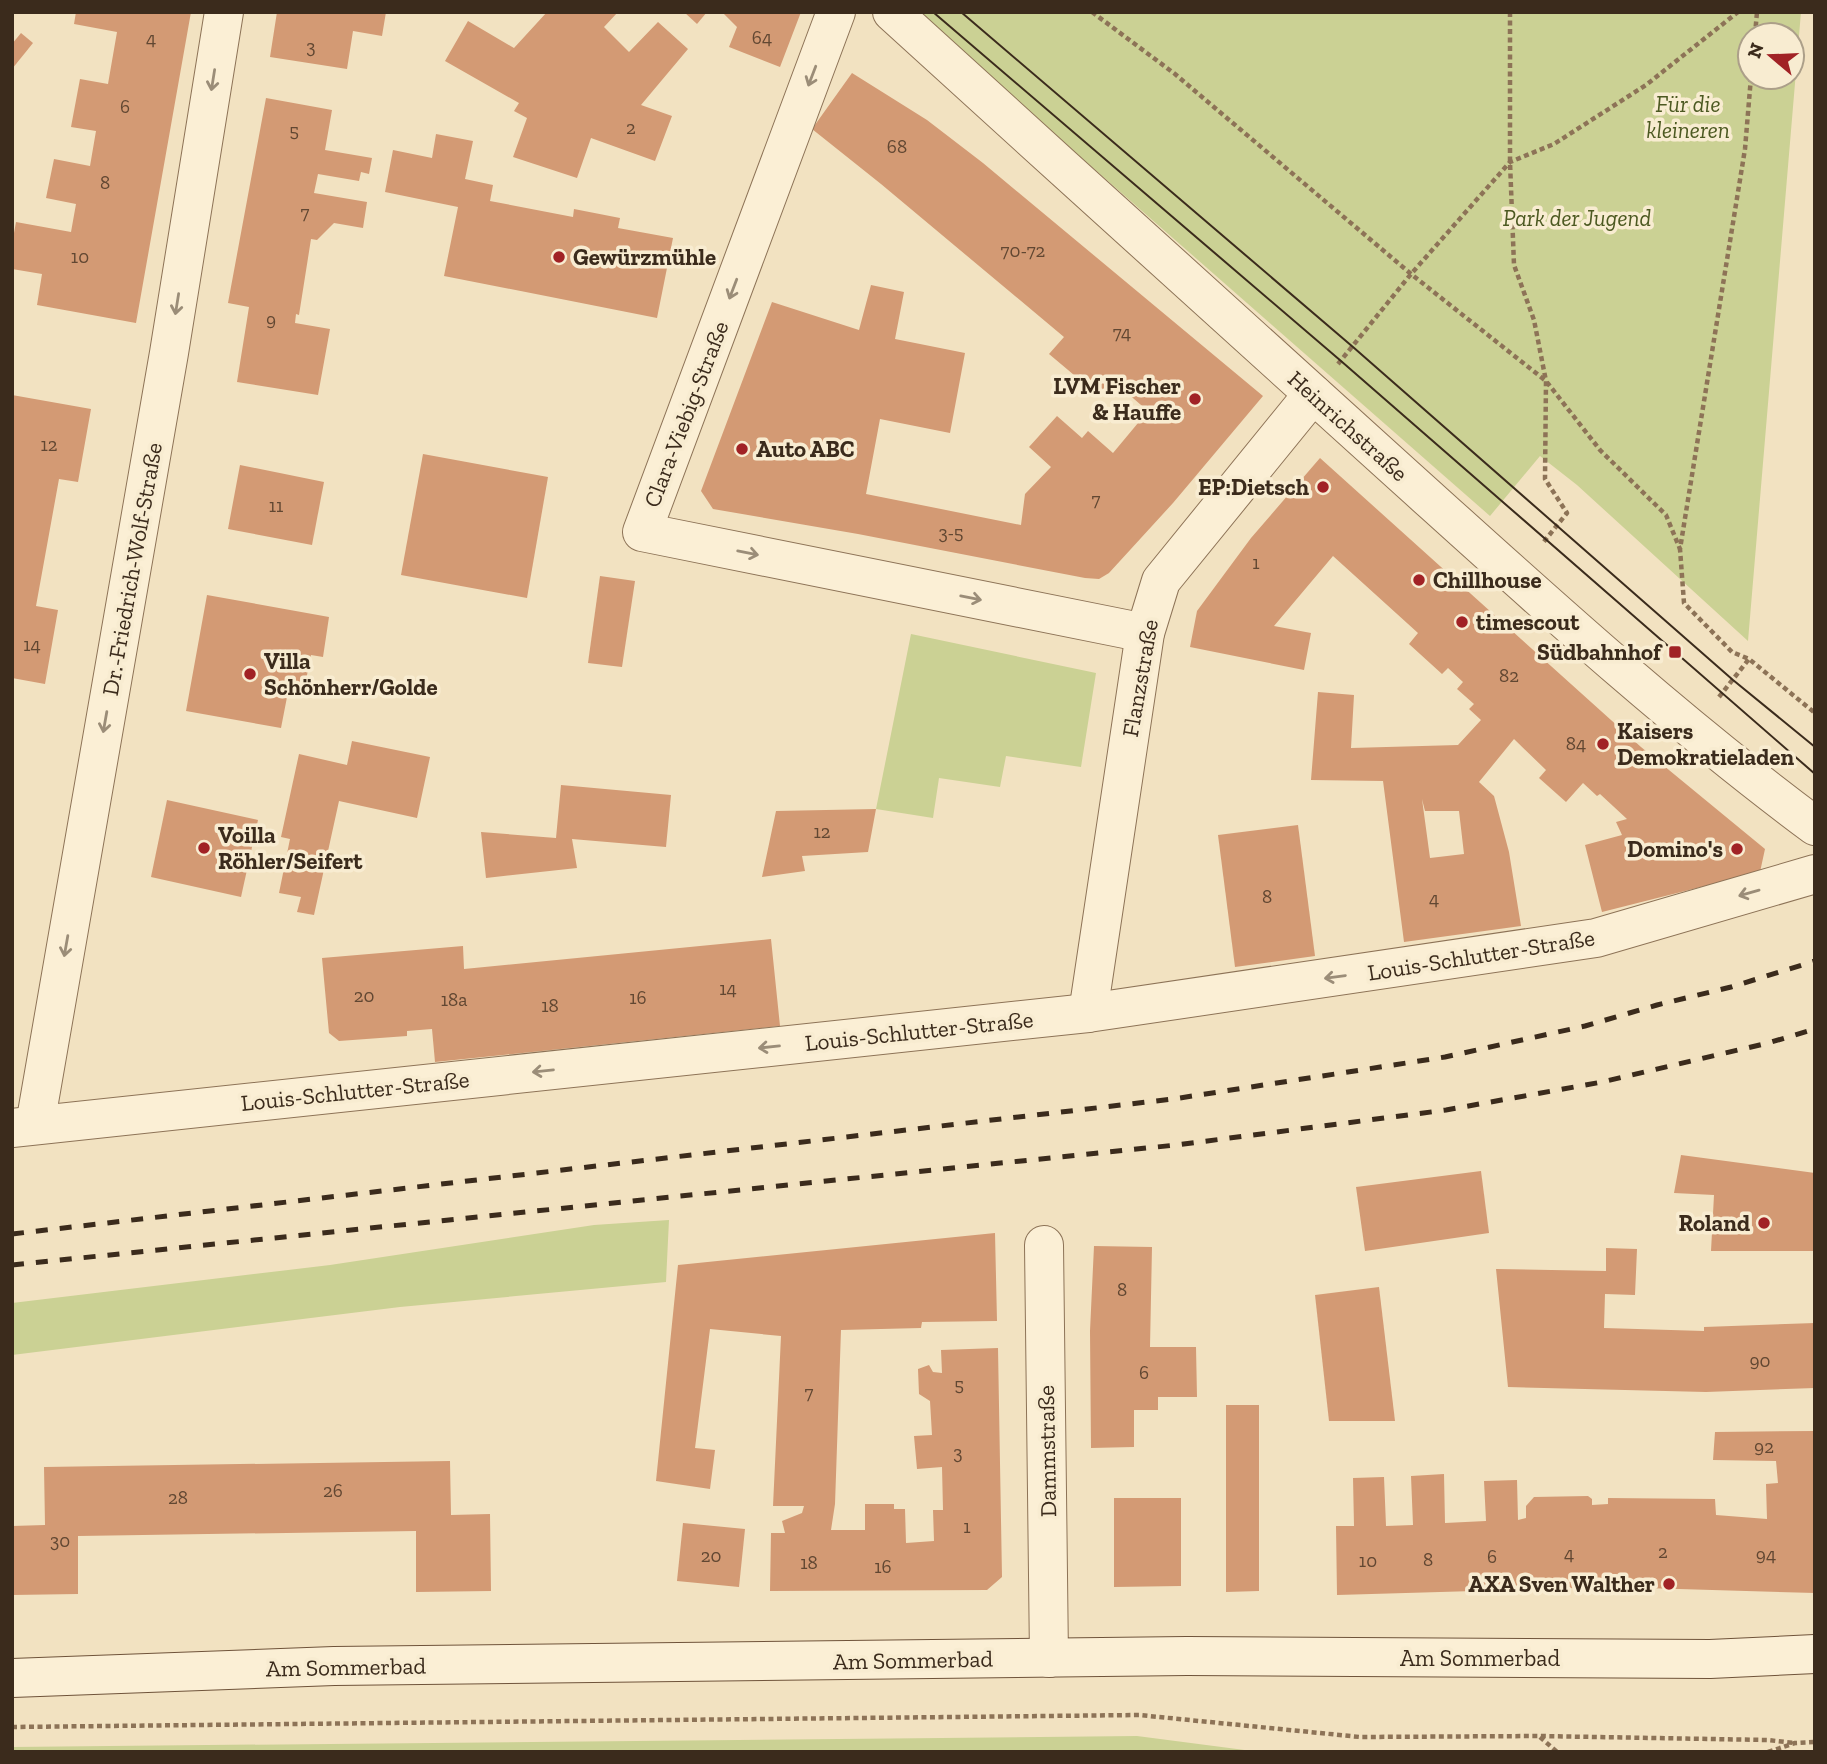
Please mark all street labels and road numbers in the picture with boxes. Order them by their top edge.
street label: Clara-Viebig-Straße [638,317,734,511]
street label: Heinrichstraße [1282,365,1414,487]
street label: Dr.-Friedrich-Wolf-Straße [96,440,168,698]
street label: Flanzstraße [1116,617,1164,739]
street label: Louis-Schlutter-Straße [1365,923,1597,987]
street label: Louis-Schlutter-Straße [803,1005,1035,1057]
street label: Louis-Schlutter-Straße [239,1065,471,1117]
street label: Dammstraße [1032,1385,1062,1517]
street label: Am Sommerbad [1400,1644,1560,1672]
street label: Am Sommerbad [833,1645,994,1675]
street label: Am Sommerbad [266,1652,427,1682]

